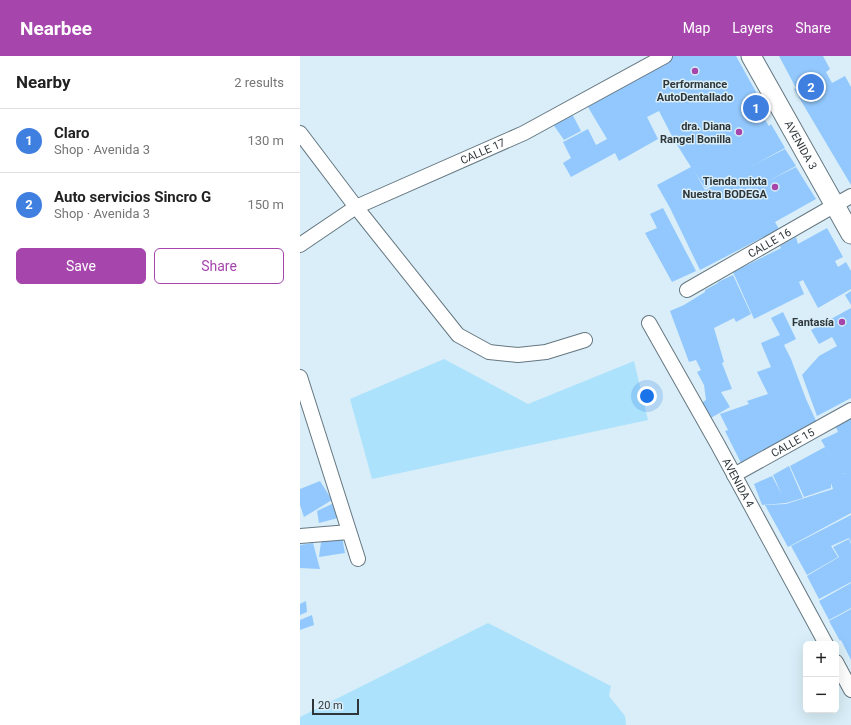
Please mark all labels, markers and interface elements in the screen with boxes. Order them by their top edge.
text: Nearbee [20,17,92,40]
text: Map [683,20,710,36]
text: Layers [732,20,773,36]
text: Share [795,20,831,36]
marker: Performance AutoDentallado [690,66,700,76]
text: Nearby [16,72,71,92]
pin: 2 [798,72,824,102]
text: 2 results [234,75,284,90]
place label: Performance AutoDentallado [657,78,733,104]
pin: 1 [743,93,769,123]
street label: AVENIDA 3 [782,118,820,172]
place label: dra. Diana Rangel Bonilla [660,120,731,146]
text: Claro [54,124,90,142]
marker: dra. Diana Rangel Bonilla [734,127,744,137]
text: 1 [25,133,33,148]
text: 130 m [247,133,284,148]
street label: CALLE 17 [458,136,507,167]
text: Shop · Avenida 3 [54,142,150,157]
place label: Tienda mixta Nuestra BODEGA [682,175,768,201]
marker: Tienda mixta Nuestra BODEGA [770,182,780,192]
text: Auto servicios Sincro G [54,188,211,206]
text: 2 [25,197,33,212]
text: 150 m [247,197,284,212]
text: Shop · Avenida 3 [54,206,150,221]
street label: CALLE 16 [746,225,793,260]
button: Save [16,248,146,284]
button: Share [154,248,284,284]
place label: Fantasía [792,316,834,329]
marker: Fantasía [837,317,847,327]
your location [637,386,657,406]
street label: CALLE 15 [769,425,817,460]
street label: AVENIDA 4 [720,456,757,510]
map controls [803,641,839,713]
button: + [803,641,839,677]
button: − [803,677,839,713]
scale bar [312,697,359,716]
text: 20 m [318,699,343,712]

